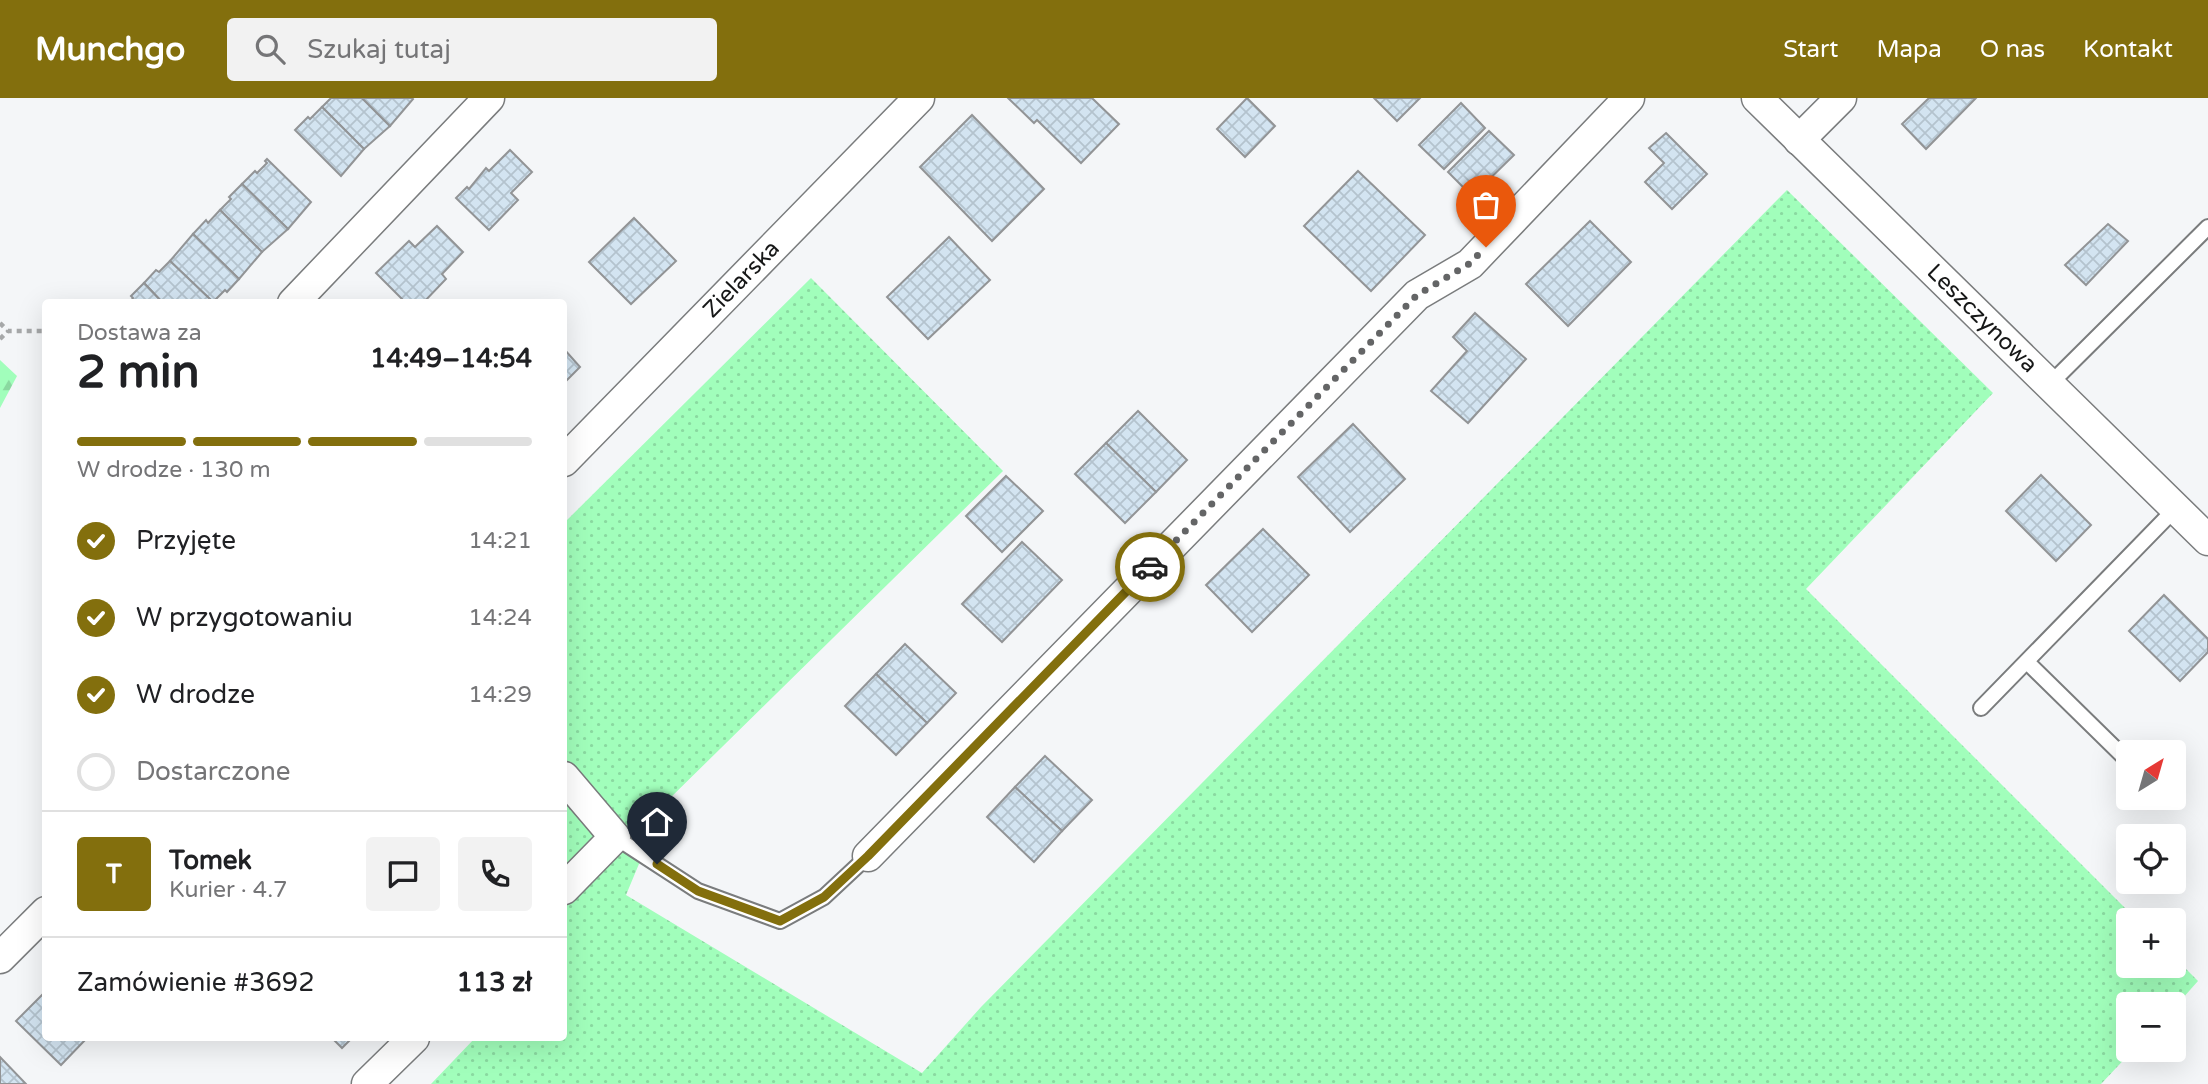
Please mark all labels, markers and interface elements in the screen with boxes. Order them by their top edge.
search box [227,18,717,81]
text: Munchgo [35,30,185,69]
icon: search [251,30,289,68]
text: Szukaj tutaj [307,34,451,65]
text: Start [1783,35,1838,64]
text: Mapa [1876,35,1942,64]
text: O nas [1980,35,2045,64]
text: Kontakt [2083,35,2173,64]
pin [1456,175,1516,247]
icon: bag [1467,186,1505,224]
street label: Zielarska [698,235,786,324]
street label: Leszczynowa [1921,258,2043,379]
text: Dostawa za [77,319,202,347]
text: 14:49–14:54 [370,343,532,374]
text: 2 min [77,345,200,400]
text: W drodze · 130 m [77,456,271,484]
icon: check [77,522,115,560]
text: Przyjęte [136,525,236,556]
text: 14:21 [468,527,532,555]
courier [1115,532,1185,602]
icon: car [1131,548,1169,586]
icon: check [77,599,115,637]
text: W przygotowaniu [136,602,353,633]
text: 14:24 [468,604,532,632]
icon: check [77,676,115,714]
text: W drodze [136,679,255,710]
text: 14:29 [468,681,532,709]
north arrow [2116,740,2186,810]
map controls [2116,740,2186,1062]
text: Dostarczone [136,756,291,787]
pin [627,792,687,864]
icon: home [638,803,676,841]
button: locate [2116,824,2186,894]
button: chat [366,837,440,911]
button: phone [458,837,532,911]
text: Tomek [169,845,252,876]
text: T [106,859,122,890]
text: Kurier · 4.7 [169,876,287,904]
button: + [2116,908,2186,978]
text: Zamówienie #3692 [77,967,314,998]
text: 113 zł [457,967,532,998]
button: − [2116,992,2186,1062]

